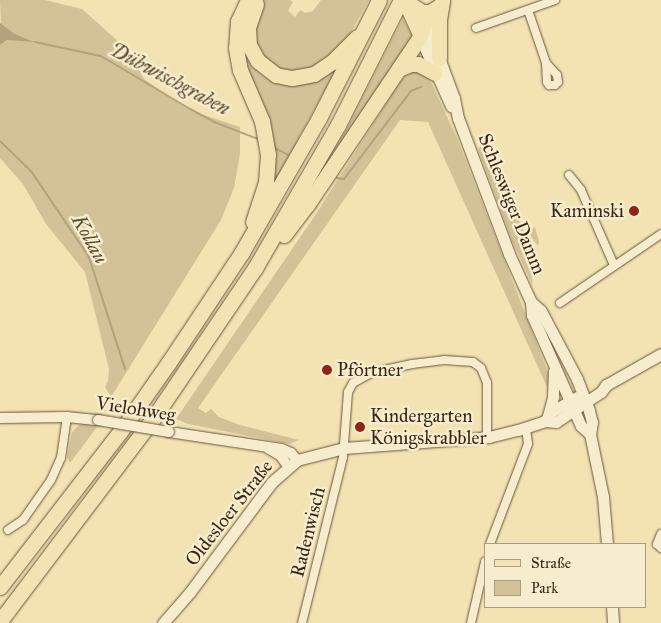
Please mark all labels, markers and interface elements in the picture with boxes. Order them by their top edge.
water label: Dübwischgraben [106,37,234,121]
street label: Schleswiger Damm [473,130,551,278]
place label: Kaminski [550,200,624,222]
marker: Kaminski [628,205,640,217]
water label: Kollau [67,210,113,268]
place label: Pförtner [337,359,403,381]
marker: Pförtner [321,364,333,376]
street label: Vielohweg [95,391,177,427]
place label: Kindergarten Königskrabbler [370,405,487,449]
marker: Kindergarten Königskrabbler [354,421,366,433]
street label: Oldesloer Straße [180,455,278,571]
street label: Radenwisch [286,485,330,579]
legend [483,543,646,608]
text: Straße [531,554,571,572]
text: Park [531,579,558,597]

